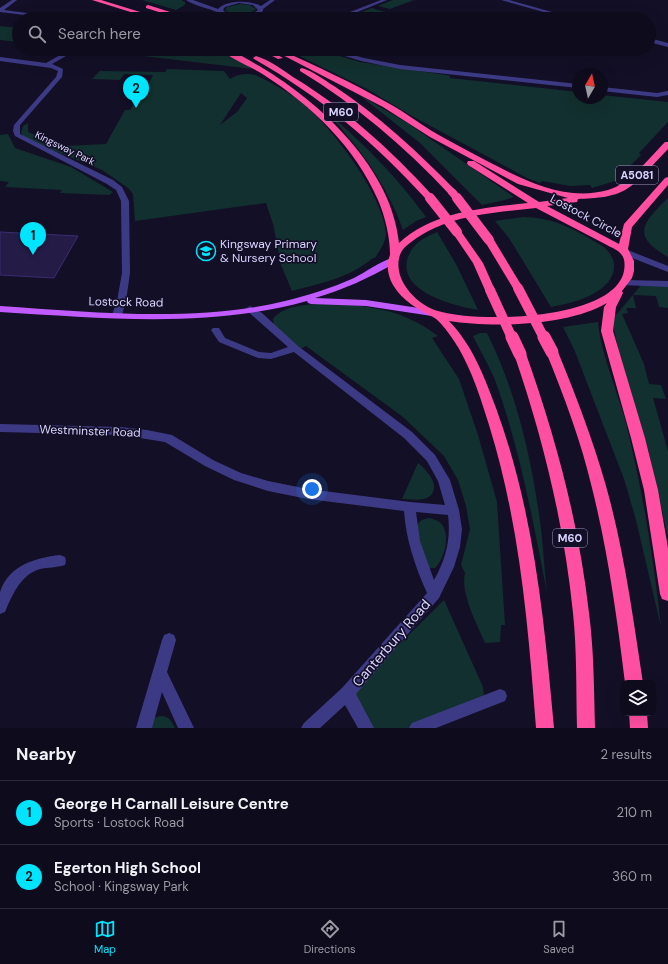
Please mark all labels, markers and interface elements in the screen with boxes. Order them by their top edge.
search box [12,12,656,56]
icon: search [26,23,48,45]
text: Search here [58,24,141,44]
north arrow [572,68,608,104]
pin: 2 [123,75,149,108]
road number: M60 [324,103,358,121]
street label: Kingsway Park [33,128,97,168]
road number: A5081 [616,166,658,184]
street label: Lostock Circle [547,190,625,242]
pin: 1 [20,222,46,255]
place label: Kingsway Primary & Nursery School [220,236,317,266]
school or university icon: Kingsway Primary & Nursery School [195,240,217,262]
street label: Lostock Road [89,293,163,311]
street label: Westminster Road [39,421,141,441]
your location [302,479,322,499]
road number: M60 [553,529,587,547]
street label: Canterbury Road [348,596,434,690]
map controls [620,680,656,716]
button: layers [620,680,656,716]
text: Nearby [16,743,76,765]
text: 2 results [601,746,652,763]
text: George H Carnall Leisure Centre [54,794,289,814]
text: 1 [27,804,31,821]
text: 210 m [617,804,652,821]
text: Sports · Lostock Road [54,814,184,831]
text: Egerton High School [54,858,201,878]
text: 2 [25,868,33,885]
text: 360 m [612,868,652,885]
text: School · Kingsway Park [54,878,189,895]
tab: Map [94,918,116,956]
tab: Directions [304,918,356,956]
tab: Saved [543,918,574,956]

